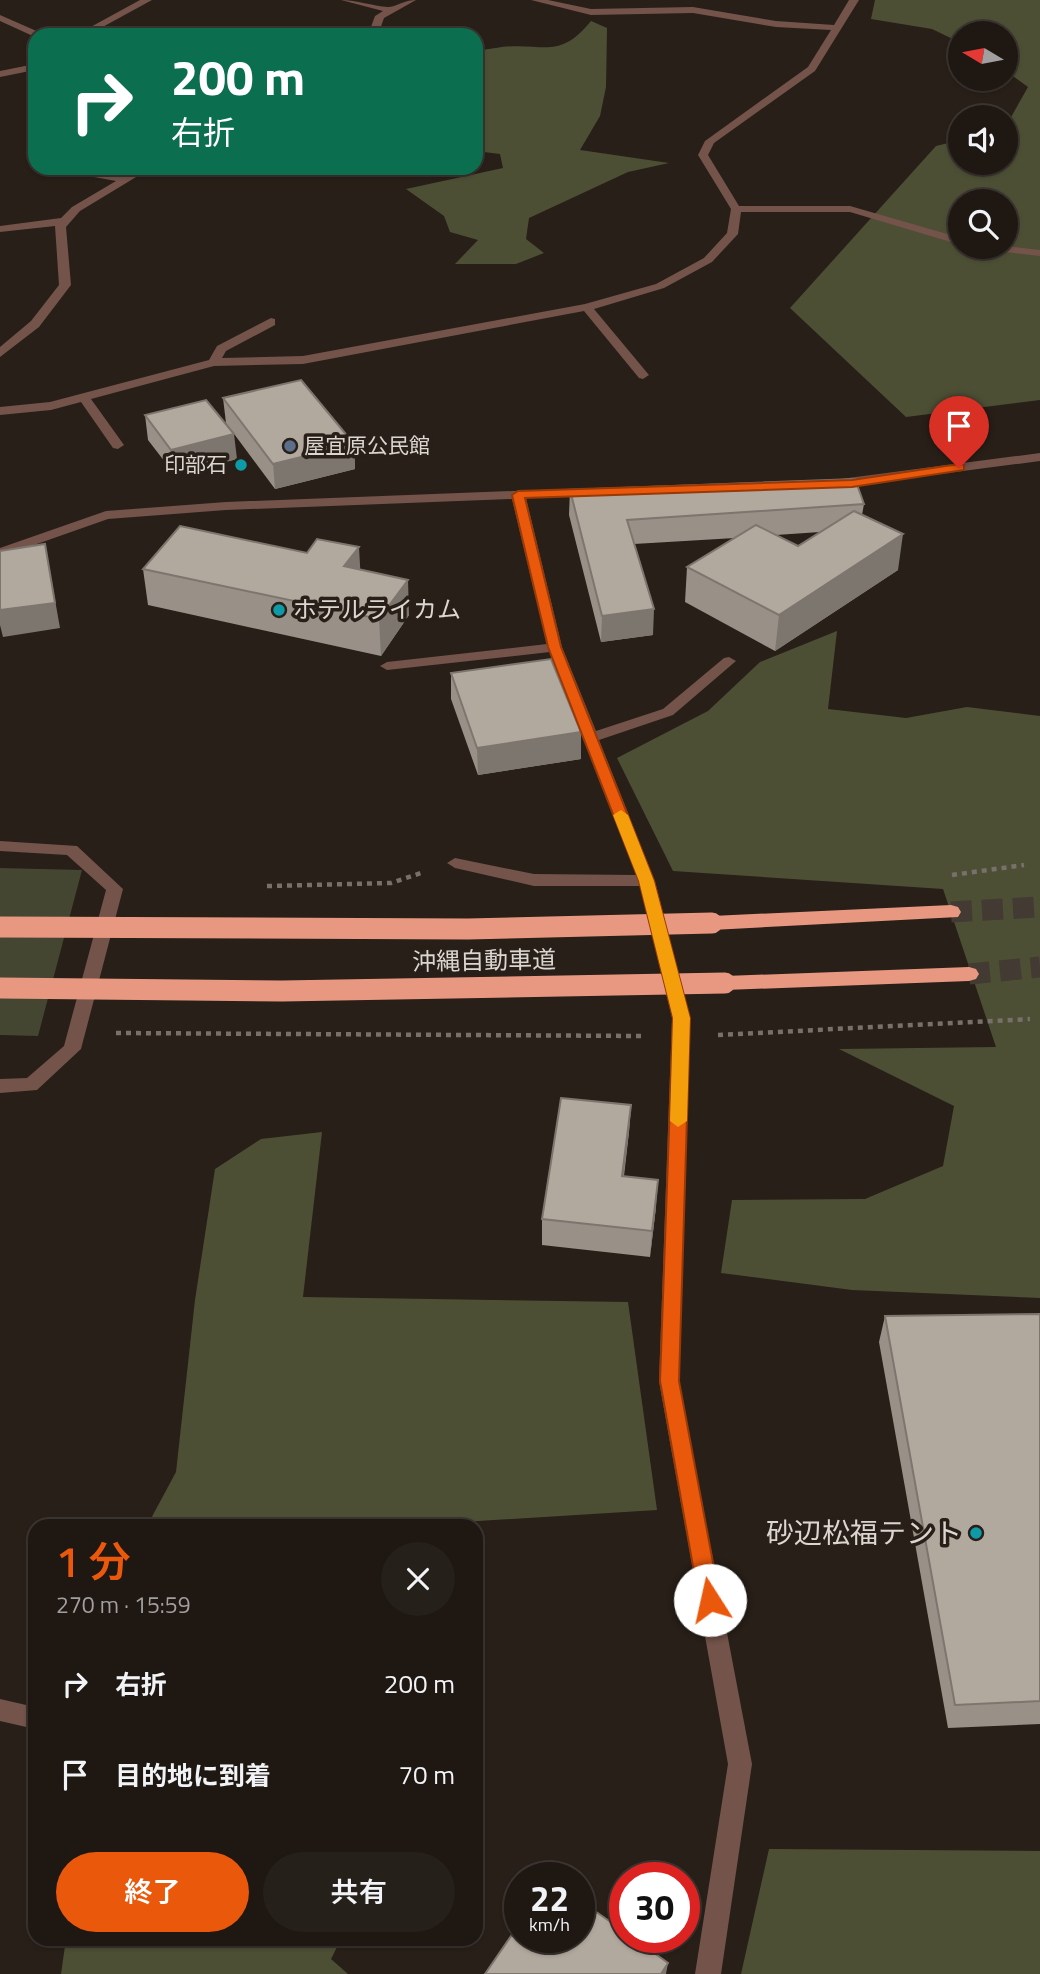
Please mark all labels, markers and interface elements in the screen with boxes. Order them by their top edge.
north arrow [948,21,1018,91]
map controls [948,21,1018,259]
text: 200 m [171,39,305,114]
icon: right [56,56,147,147]
button: sound [948,105,1018,175]
text: 右折 [171,108,235,156]
button: search [948,189,1018,259]
pin [929,396,989,468]
icon: arrive [940,407,978,445]
place label: 屋宜原公民館 [304,429,430,461]
marker: 屋宜原公民館 [282,438,298,454]
place label: 印部石 [164,448,227,480]
marker: 印部石 [233,457,249,473]
place label: ホテルライカム [293,591,461,627]
marker: ホテルライカム [271,602,287,618]
street label: 沖縄自動車道 [412,941,556,979]
place label: 砂辺松福テント [766,1511,962,1554]
marker: 砂辺松福テント [968,1525,984,1541]
text: 1 分 [56,1529,131,1593]
button: close [381,1542,455,1616]
position arrow [673,1563,747,1637]
text: 270 m · 15:59 [56,1587,191,1622]
text: 200 m [384,1664,455,1703]
icon: right [56,1665,94,1703]
text: 右折 [115,1665,167,1704]
text: 70 m [398,1755,455,1794]
icon: arrive [56,1756,94,1794]
text: 目的地に到着 [115,1756,271,1795]
button: 終了 [56,1852,249,1932]
button: 共有 [263,1852,455,1932]
speed limit sign: 30 [609,1862,700,1953]
text: 22 [530,1871,569,1925]
text: km/h [529,1911,570,1938]

